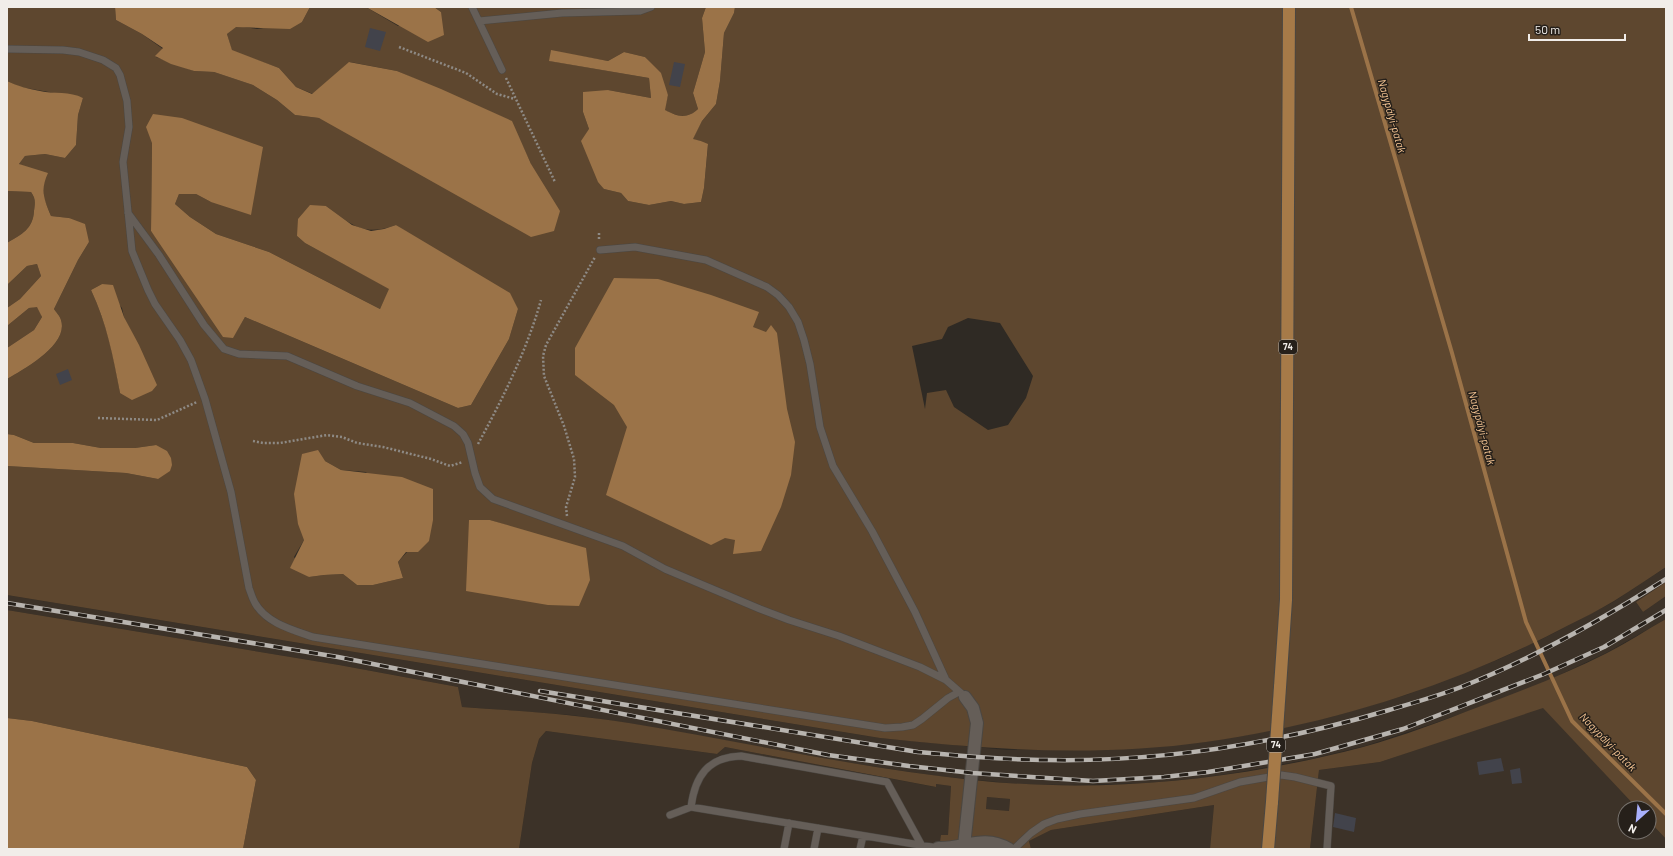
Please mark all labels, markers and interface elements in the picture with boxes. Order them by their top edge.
scale bar [1529,16,1625,42]
text: 50 m [1535,22,1560,36]
water label: Nagypályi-patak [1376,78,1409,155]
road number: 74 [1279,340,1297,354]
water label: Nagypályi-patak [1466,389,1499,467]
water label: Nagypályi-patak [1577,710,1640,774]
road number: 74 [1267,738,1285,752]
north arrow [1617,800,1657,840]
text: N [1626,822,1638,837]

